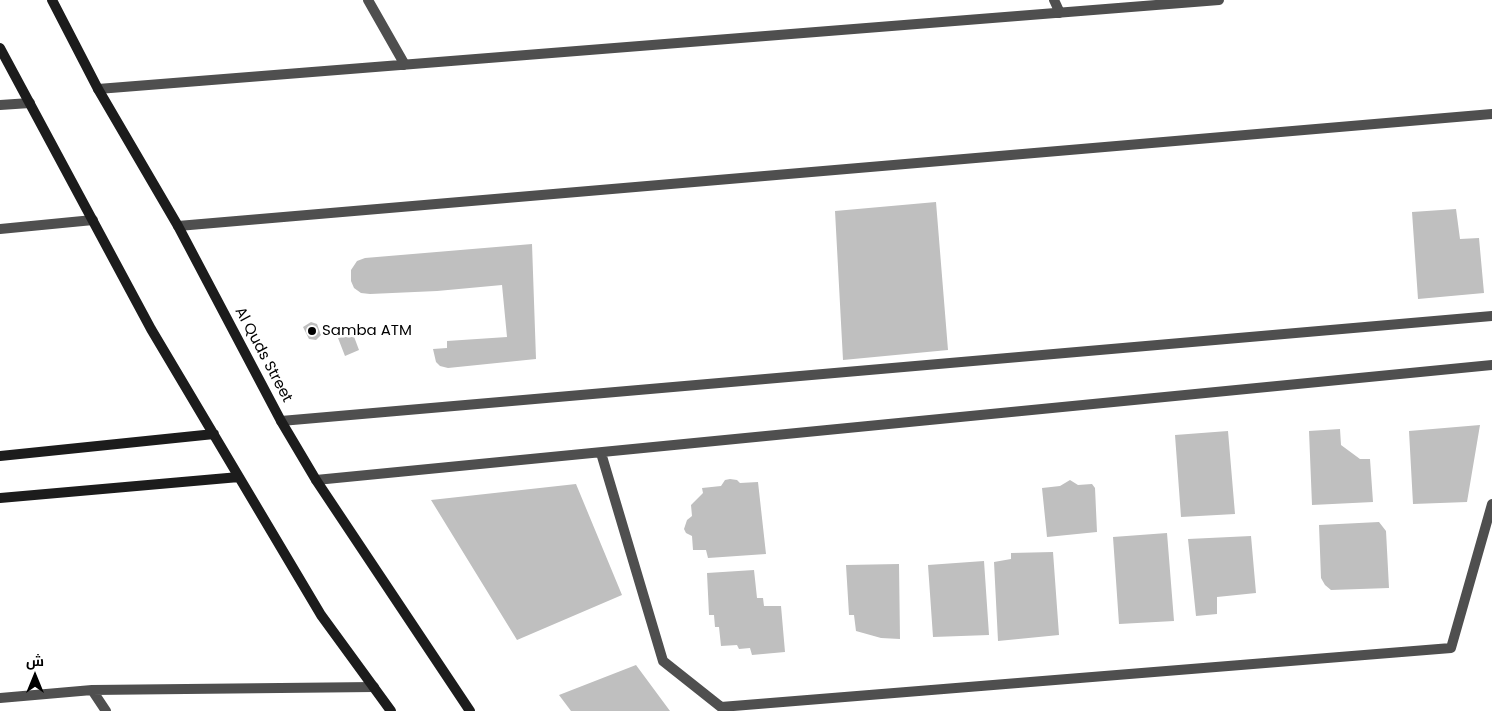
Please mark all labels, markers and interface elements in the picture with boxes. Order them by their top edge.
street label: Al Quds Street [230,304,296,406]
place label: Samba ATM [322,322,412,340]
marker: Samba ATM [306,325,318,337]
north arrow [10,651,60,701]
text: ش [26,651,44,671]

